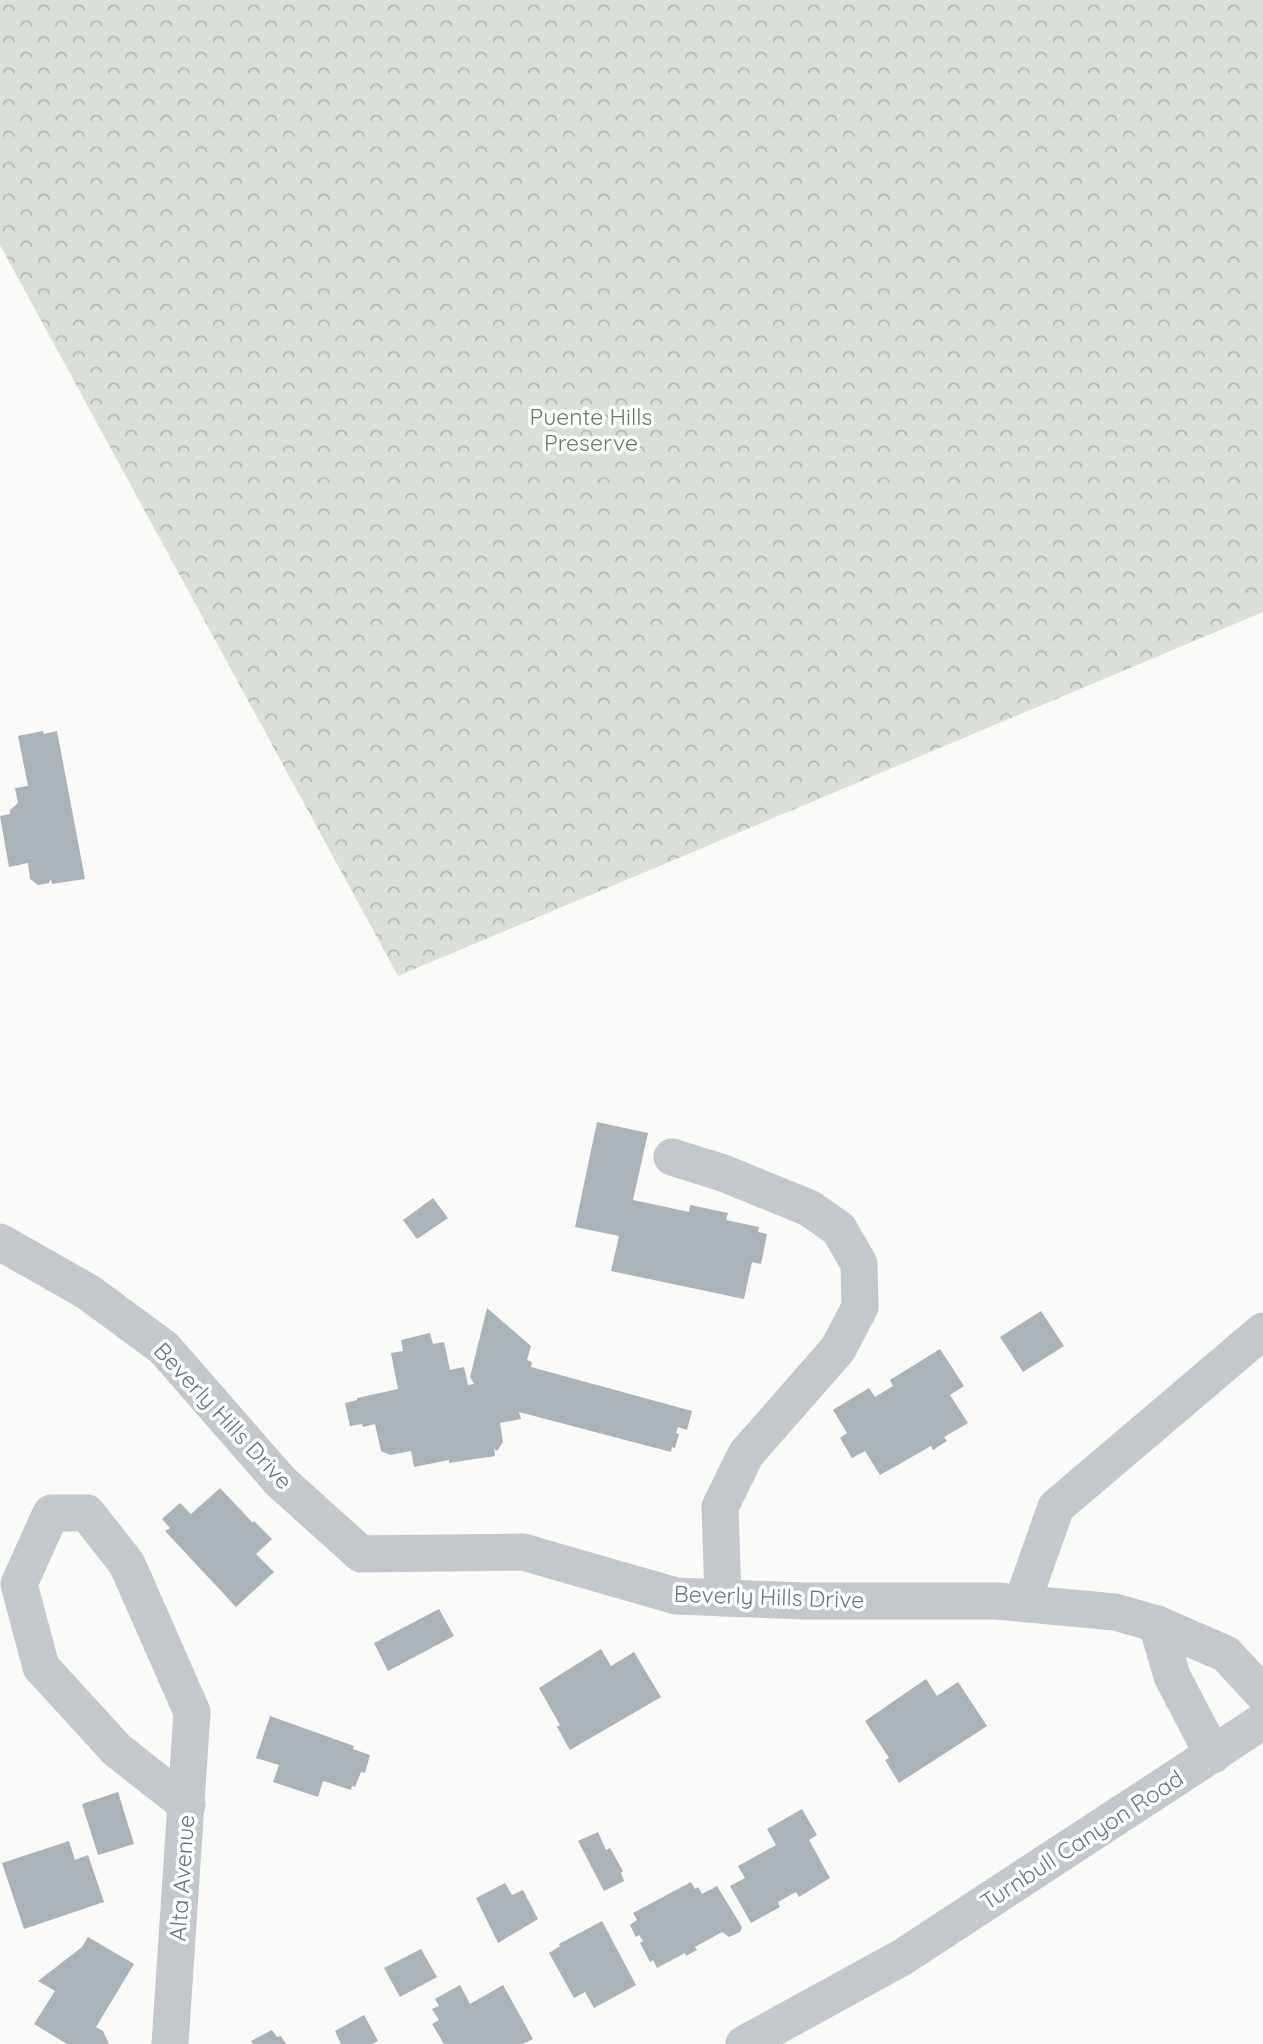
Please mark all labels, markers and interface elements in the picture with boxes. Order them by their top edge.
park label: Puente Hills Preserve [530,402,652,457]
street label: Beverly Hills Drive [148,1336,299,1495]
street label: Beverly Hills Drive [673,1579,865,1614]
street label: Turnbull Canyon Road [975,1763,1189,1916]
street label: Alta Avenue [163,1814,200,1942]

